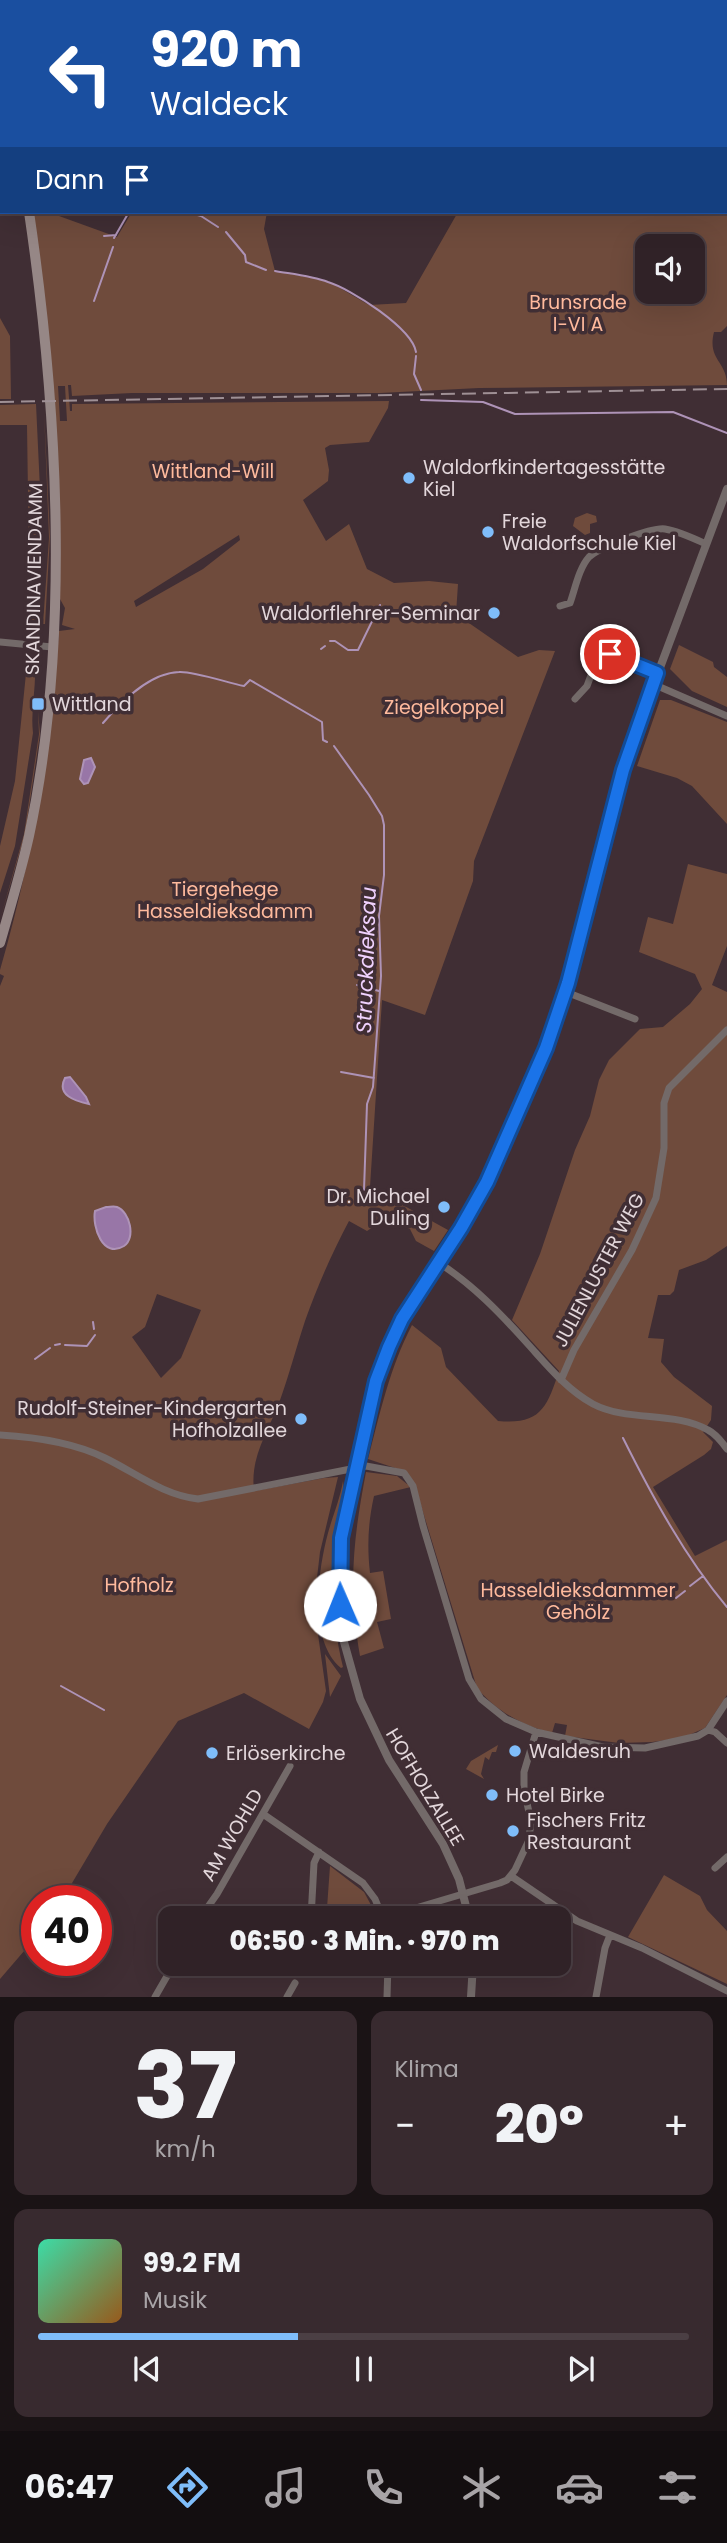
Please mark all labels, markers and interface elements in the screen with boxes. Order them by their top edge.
text: 920 m [150,16,302,84]
icon: left [35,28,126,119]
text: Waldeck [150,81,288,126]
icon: arrive [118,161,156,199]
text: Dann [35,162,104,198]
map controls [635,234,705,304]
button: sound [635,234,705,304]
park label: Brunsrade I-VI A [529,289,627,338]
place label: Waldorfkindertagesstätte Kiel [423,454,665,503]
park label: Wittland-Will [152,458,274,485]
marker: Waldorfkindertagesstätte Kiel [401,470,417,486]
street label: SKANDINAVIENDAMM [19,483,49,675]
place label: Freie Waldorfschule Kiel [502,508,676,557]
marker: Freie Waldorfschule Kiel [480,524,496,540]
place label: Waldorflehrer-Seminar [261,600,480,627]
marker: Waldorflehrer-Seminar [486,605,502,621]
pin [580,624,640,684]
icon: arrive [591,635,629,673]
place label: Wittland [52,691,132,718]
park label: Ziegelkoppel [384,694,504,721]
marker: Wittland [30,696,46,712]
park label: Tiergehege Hasseldieksdamm [137,876,313,925]
water label: Struckdieksau [349,886,383,1034]
place label: Dr. Michael Duling [326,1183,430,1232]
street label: JULIENLUSTER WEG [547,1188,651,1352]
marker: Dr. Michael Duling [436,1199,452,1215]
place label: Rudolf-Steiner-Kindergarten Hofholzallee [17,1395,287,1444]
marker: Rudolf-Steiner-Kindergarten Hofholzallee [293,1411,309,1427]
position arrow [303,1568,377,1642]
park label: Hofholz [104,1572,174,1599]
park label: Hasseldieksdammer Gehölz [481,1577,675,1626]
street label: HOFHOLZALLEE [379,1723,471,1851]
place label: Waldesruh [529,1738,631,1765]
place label: Erlöserkirche [226,1740,345,1767]
marker: Waldesruh [507,1743,523,1759]
marker: Erlöserkirche [204,1745,220,1761]
place label: Hotel Birke [506,1782,605,1809]
street label: AM WOHLD [195,1784,269,1886]
marker: Hotel Birke [484,1787,500,1803]
place label: Fischers Fritz Restaurant [527,1807,646,1856]
marker: Fischers Fritz Restaurant [505,1823,521,1839]
speed limit sign: 40 [21,1885,112,1976]
text: 06:50 · 3 Min. · 970 m [229,1923,500,1959]
text: 37 [133,2022,237,2150]
text: Klima [395,2053,459,2085]
text: 20° [495,2088,584,2161]
text: − [395,2099,415,2152]
text: + [663,2099,689,2152]
text: km/h [155,2133,216,2165]
text: 99.2 FM [143,2245,241,2281]
text: Musik [143,2284,207,2316]
icon: previous [128,2350,166,2388]
icon: pause [345,2350,383,2388]
icon: next [562,2350,600,2388]
icon: directions [163,2463,212,2512]
icon: music [261,2463,310,2512]
icon: phone [359,2463,408,2512]
icon: climate [457,2463,506,2512]
icon: car [555,2463,604,2512]
icon: filters [653,2463,702,2512]
text: 06:47 [25,2464,114,2509]

